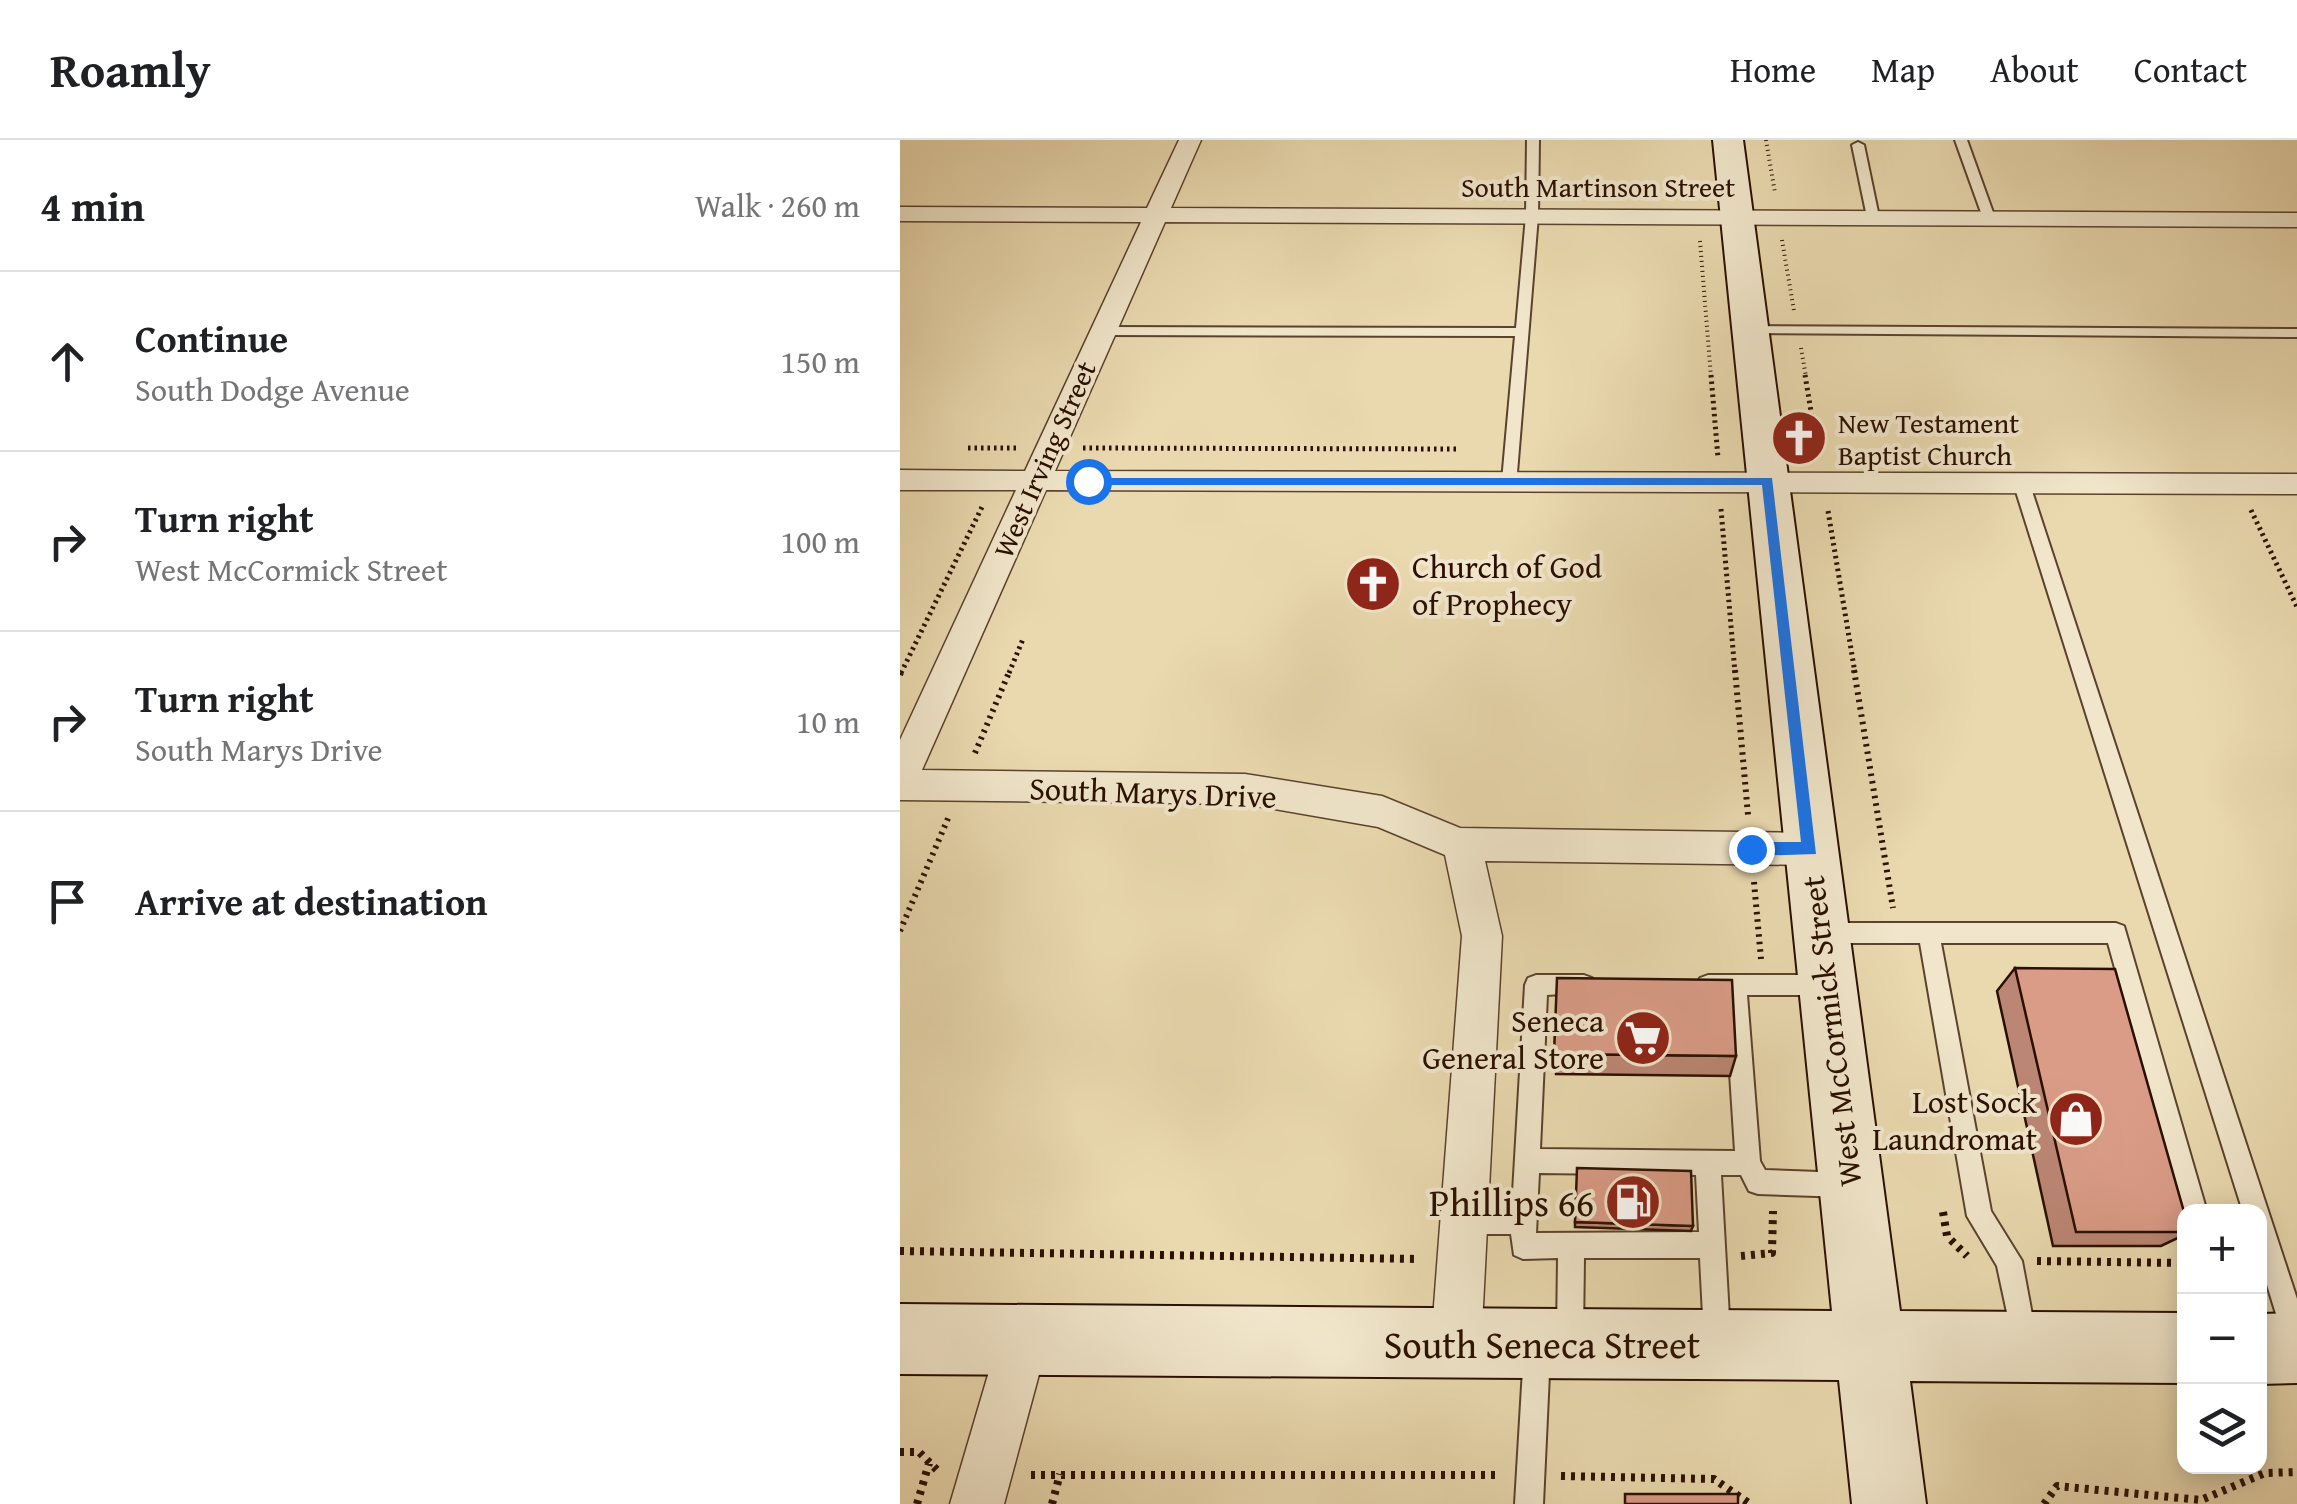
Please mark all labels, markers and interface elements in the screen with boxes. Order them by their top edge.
text: Roamly [50,34,211,105]
text: Home [1730,44,1816,95]
text: Map [1871,44,1935,95]
text: About [1990,44,2079,95]
text: Contact [2134,44,2247,95]
street label: South Martinson Street [1461,166,1735,207]
text: 4 min [40,175,145,236]
text: Walk · 260 m [695,182,860,229]
text: Continue [135,310,288,366]
icon: ahead [40,334,95,389]
text: 150 m [781,338,860,385]
street label: West Irving Street [982,354,1106,564]
text: South Dodge Avenue [135,366,410,413]
place label: New Testament Baptist Church [1838,402,2019,475]
church icon: New Testament Baptist Church [1769,408,1829,468]
route start [1066,459,1112,505]
text: Turn right [135,490,314,546]
icon: right [40,514,95,569]
text: 100 m [781,518,860,565]
place label: Church of God of Prophecy [1412,543,1602,627]
text: West McCormick Street [135,546,447,593]
church icon: Church of God of Prophecy [1343,554,1403,614]
text: Turn right [135,670,314,726]
icon: right [40,694,95,749]
text: 10 m [796,698,860,745]
text: South Marys Drive [135,726,383,773]
street label: South Marys Drive [1028,764,1278,820]
route end [1729,827,1775,873]
text: Arrive at destination [135,873,488,929]
street label: West McCormick Street [1789,873,1873,1189]
icon: arrive [40,874,95,929]
place label: Seneca General Store [1422,997,1604,1081]
supermarket icon: Seneca General Store [1613,1008,1673,1068]
place label: Lost Sock Laundromat [1872,1078,2038,1162]
shop icon: Lost Sock Laundromat [2046,1089,2106,1149]
fuel station icon: Phillips 66 [1603,1172,1663,1232]
place label: Phillips 66 [1429,1174,1594,1230]
map controls [2177,1204,2267,1474]
button: + [2177,1204,2267,1294]
button: − [2177,1294,2267,1384]
street label: South Seneca Street [1384,1316,1700,1372]
button: layers [2177,1384,2267,1474]

